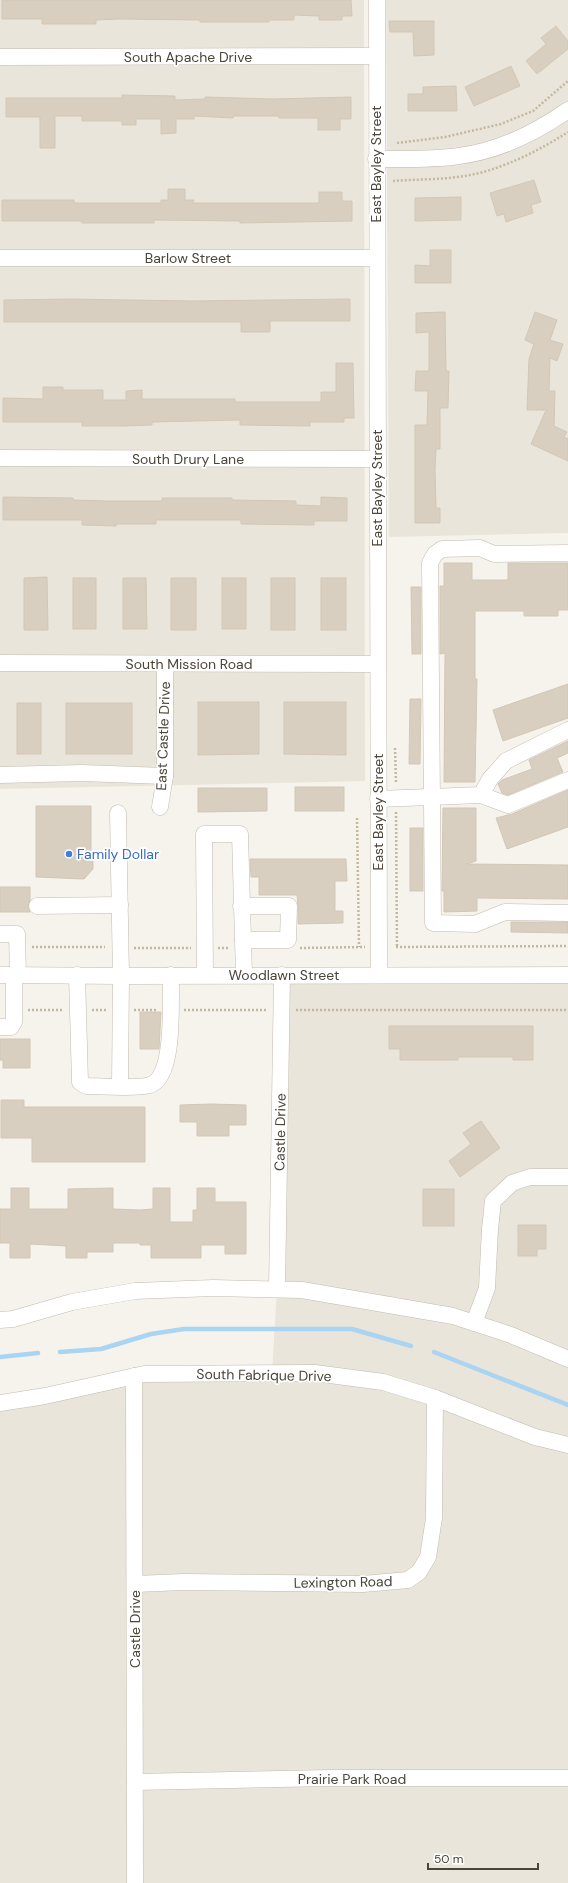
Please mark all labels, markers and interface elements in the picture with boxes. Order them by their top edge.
street label: South Apache Drive [124,48,252,66]
street label: East Bayley Street [367,105,385,223]
street label: Barlow Street [145,249,231,267]
street label: East Bayley Street [368,429,386,547]
street label: South Drury Lane [132,450,244,468]
street label: South Mission Road [126,655,252,673]
street label: East Castle Drive [152,681,174,791]
street label: East Bayley Street [369,753,387,871]
place label: Family Dollar [77,845,159,863]
marker: Family Dollar [64,849,74,859]
street label: Woodlawn Street [229,966,339,984]
street label: Castle Drive [270,1093,290,1171]
street label: South Fabrique Drive [196,1365,332,1385]
street label: Lexington Road [293,1572,393,1592]
street label: Castle Drive [126,1590,144,1668]
street label: Prairie Park Road [298,1770,406,1788]
scale bar [428,1845,538,1871]
text: 50 m [434,1851,463,1867]

